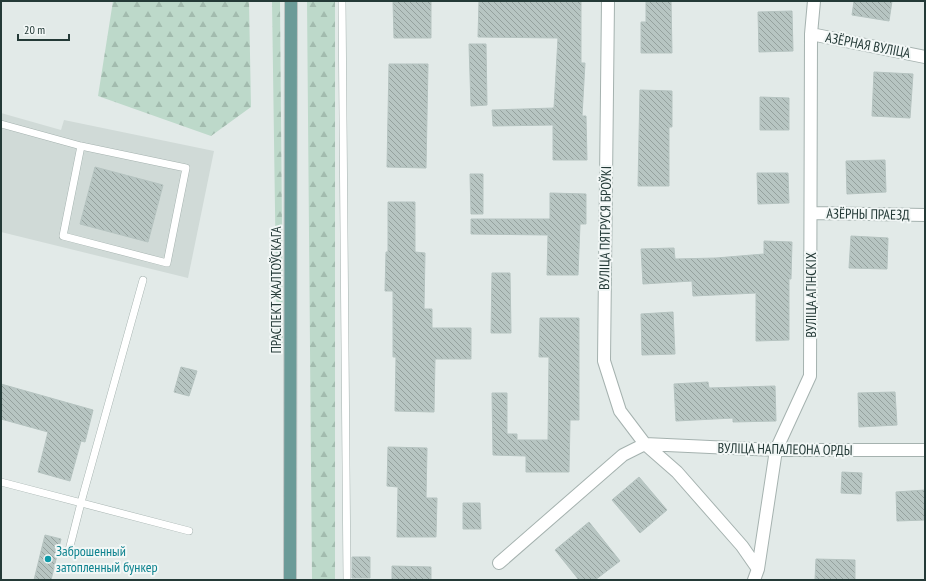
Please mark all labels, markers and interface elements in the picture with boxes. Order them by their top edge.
scale bar [18,16,69,42]
text: 20 m [24,22,45,37]
street label: АЗЁРНАЯ ВУЛІЦА [824,28,912,62]
street label: ВУЛІЦА ПЯТРУСЯ БРОЎКІ [595,166,615,290]
street label: АЗЁРНЫ ПРАЕЗД [826,204,910,224]
street label: ПРАСПЕКТ ЖАЛТОЎСКАГА [267,226,285,354]
street label: ВУЛІЦА АГІНСКІХ [802,252,820,338]
street label: ВУЛІЦА НАПАЛЕОНА ОРДЫ [717,439,853,459]
place label: Заброшенный затопленный бункер [56,542,158,576]
marker: Заброшенный затопленный бункер [43,554,53,564]

